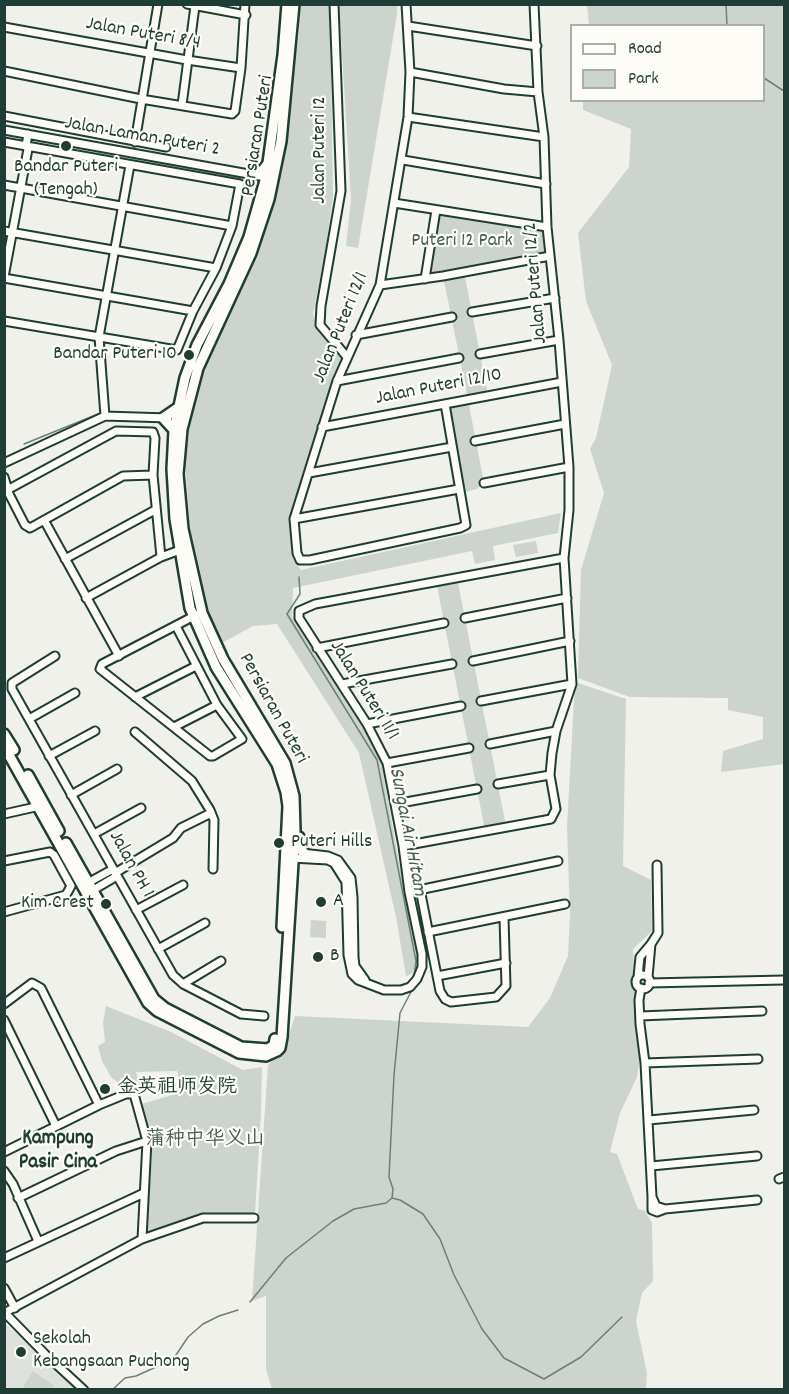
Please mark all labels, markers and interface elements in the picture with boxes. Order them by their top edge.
street label: Jalan Puteri 8/4 [84,13,202,57]
legend [570,24,765,102]
text: Road [628,37,662,62]
text: Park [628,67,659,92]
street label: Persiaran Puteri [238,74,280,198]
street label: Jalan Puteri 12 [309,96,333,204]
street label: Jalan Laman Puteri 2 [62,113,222,163]
marker: Bandar Puteri (Tengah) [59,139,73,153]
place label: Bandar Puteri (Tengah) [14,156,118,203]
street label: Jalan Puteri 12/2 [520,221,554,345]
park label: Puteri 12 Park [411,230,513,254]
street label: Jalan Puteri 12/1 [309,269,375,387]
place label: Bandar Puteri 10 [53,343,177,367]
marker: Bandar Puteri 10 [182,348,196,362]
street label: Jalan Puteri 12/10 [374,364,504,412]
street label: Jalan Puteri 11/1 [323,637,403,745]
street label: Persiaran Puteri [232,650,312,768]
water label: Sungai Air Hitam [381,766,431,898]
street label: Jalan PH 1 [102,827,158,903]
place label: Puteri Hills [291,831,372,855]
marker: Puteri Hills [272,836,286,850]
place label: A [333,890,344,914]
place label: Kim Crest [21,892,94,916]
marker: A [314,895,328,909]
marker: Kim Crest [99,897,113,911]
place label: B [330,945,339,969]
marker: B [311,950,325,964]
place label: 金英祖师发院 [117,1077,237,1101]
marker: 金英祖师发院 [98,1082,112,1096]
district label: Kampung Pasir Cina [19,1127,97,1177]
park label: 蒲种中华义山 [145,1129,265,1153]
place label: Sekolah Kebangsaan Puchong [33,1328,190,1375]
marker: Sekolah Kebangsaan Puchong [14,1345,28,1359]

